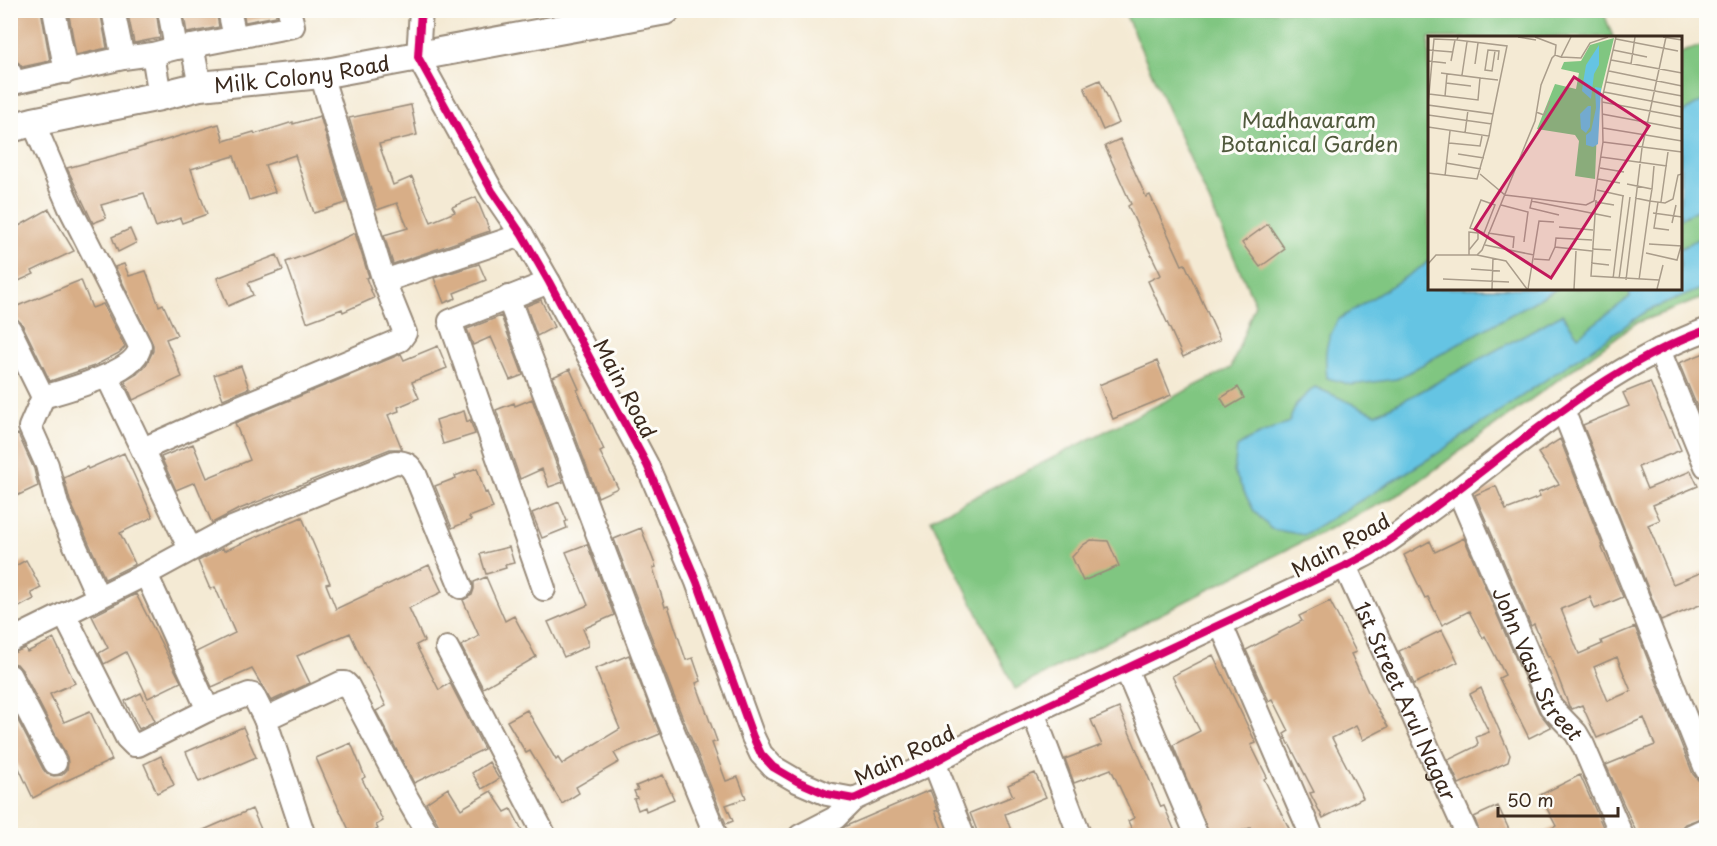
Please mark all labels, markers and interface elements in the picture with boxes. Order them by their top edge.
inset map [1428,36,1681,290]
street label: Milk Colony Road [212,46,392,101]
park label: Madhavaram Botanical Garden [1220,103,1398,159]
street label: Main Road [586,332,666,444]
street label: Main Road [1285,504,1395,584]
street label: John Vasu Street [1485,581,1593,746]
street label: 1st Street Arul Nagar [1347,596,1466,806]
street label: Main Road [848,716,960,792]
scale bar [1498,780,1618,818]
text: 50 m [1507,786,1554,813]

